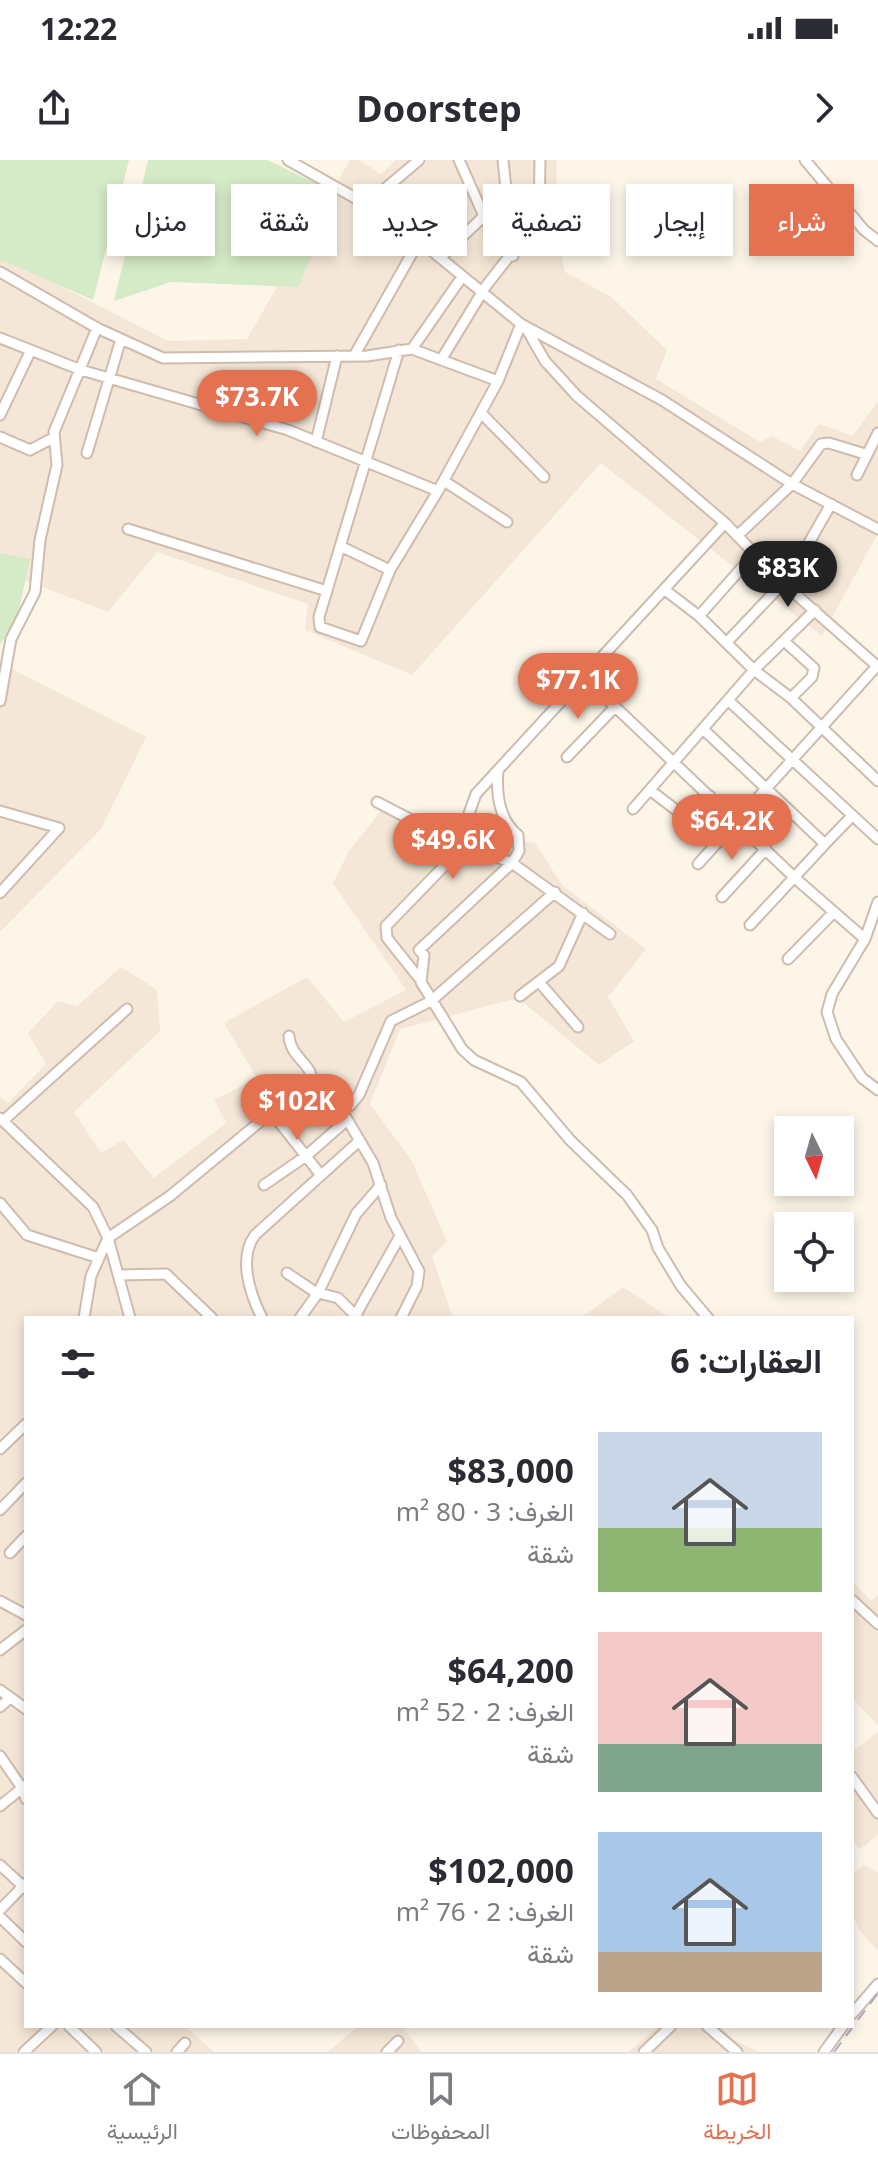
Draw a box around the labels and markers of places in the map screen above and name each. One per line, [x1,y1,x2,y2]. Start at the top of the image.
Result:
pin: $73.7K [192,370,322,438]
pin: $83K [741,541,835,609]
pin: $77.1K [513,653,643,721]
pin: $64.2K [667,794,797,862]
pin: $49.6K [388,813,518,881]
pin: $102K [241,1074,353,1142]

